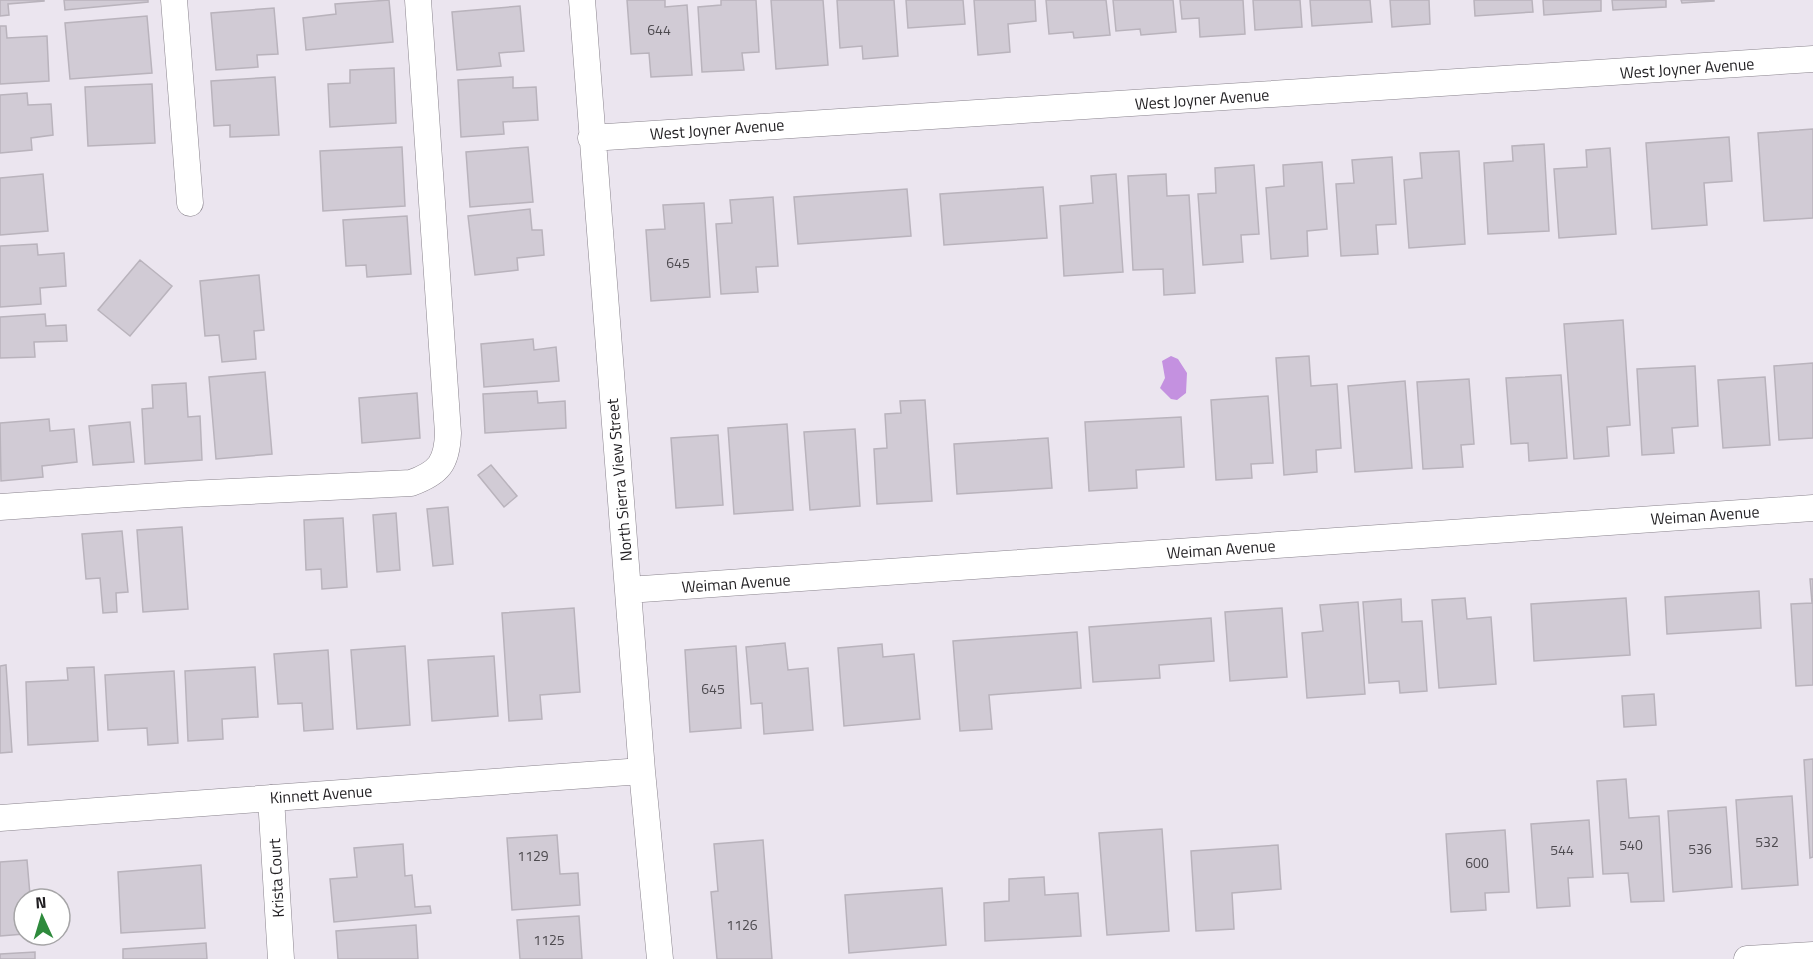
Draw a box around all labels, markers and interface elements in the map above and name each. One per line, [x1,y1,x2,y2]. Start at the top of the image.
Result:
house number: 644 [647,19,671,40]
street label: West Joyner Avenue [1619,51,1755,85]
street label: West Joyner Avenue [1134,82,1270,116]
street label: West Joyner Avenue [649,112,785,146]
house number: 645 [666,252,690,273]
street label: North Sierra View Street [600,397,638,562]
street label: Weiman Avenue [1650,499,1760,531]
street label: Weiman Avenue [1166,533,1276,565]
street label: Weiman Avenue [681,567,791,599]
house number: 645 [701,678,725,699]
street label: Kinnett Avenue [269,778,373,810]
house number: 532 [1755,831,1779,852]
house number: 540 [1619,834,1643,855]
street label: Krista Court [262,837,290,918]
house number: 536 [1688,838,1712,859]
house number: 544 [1550,839,1574,860]
house number: 1129 [517,845,549,866]
house number: 600 [1465,852,1489,873]
north arrow [12,887,72,947]
text: N [35,890,47,914]
house number: 1126 [726,914,758,935]
house number: 1125 [533,929,565,950]

